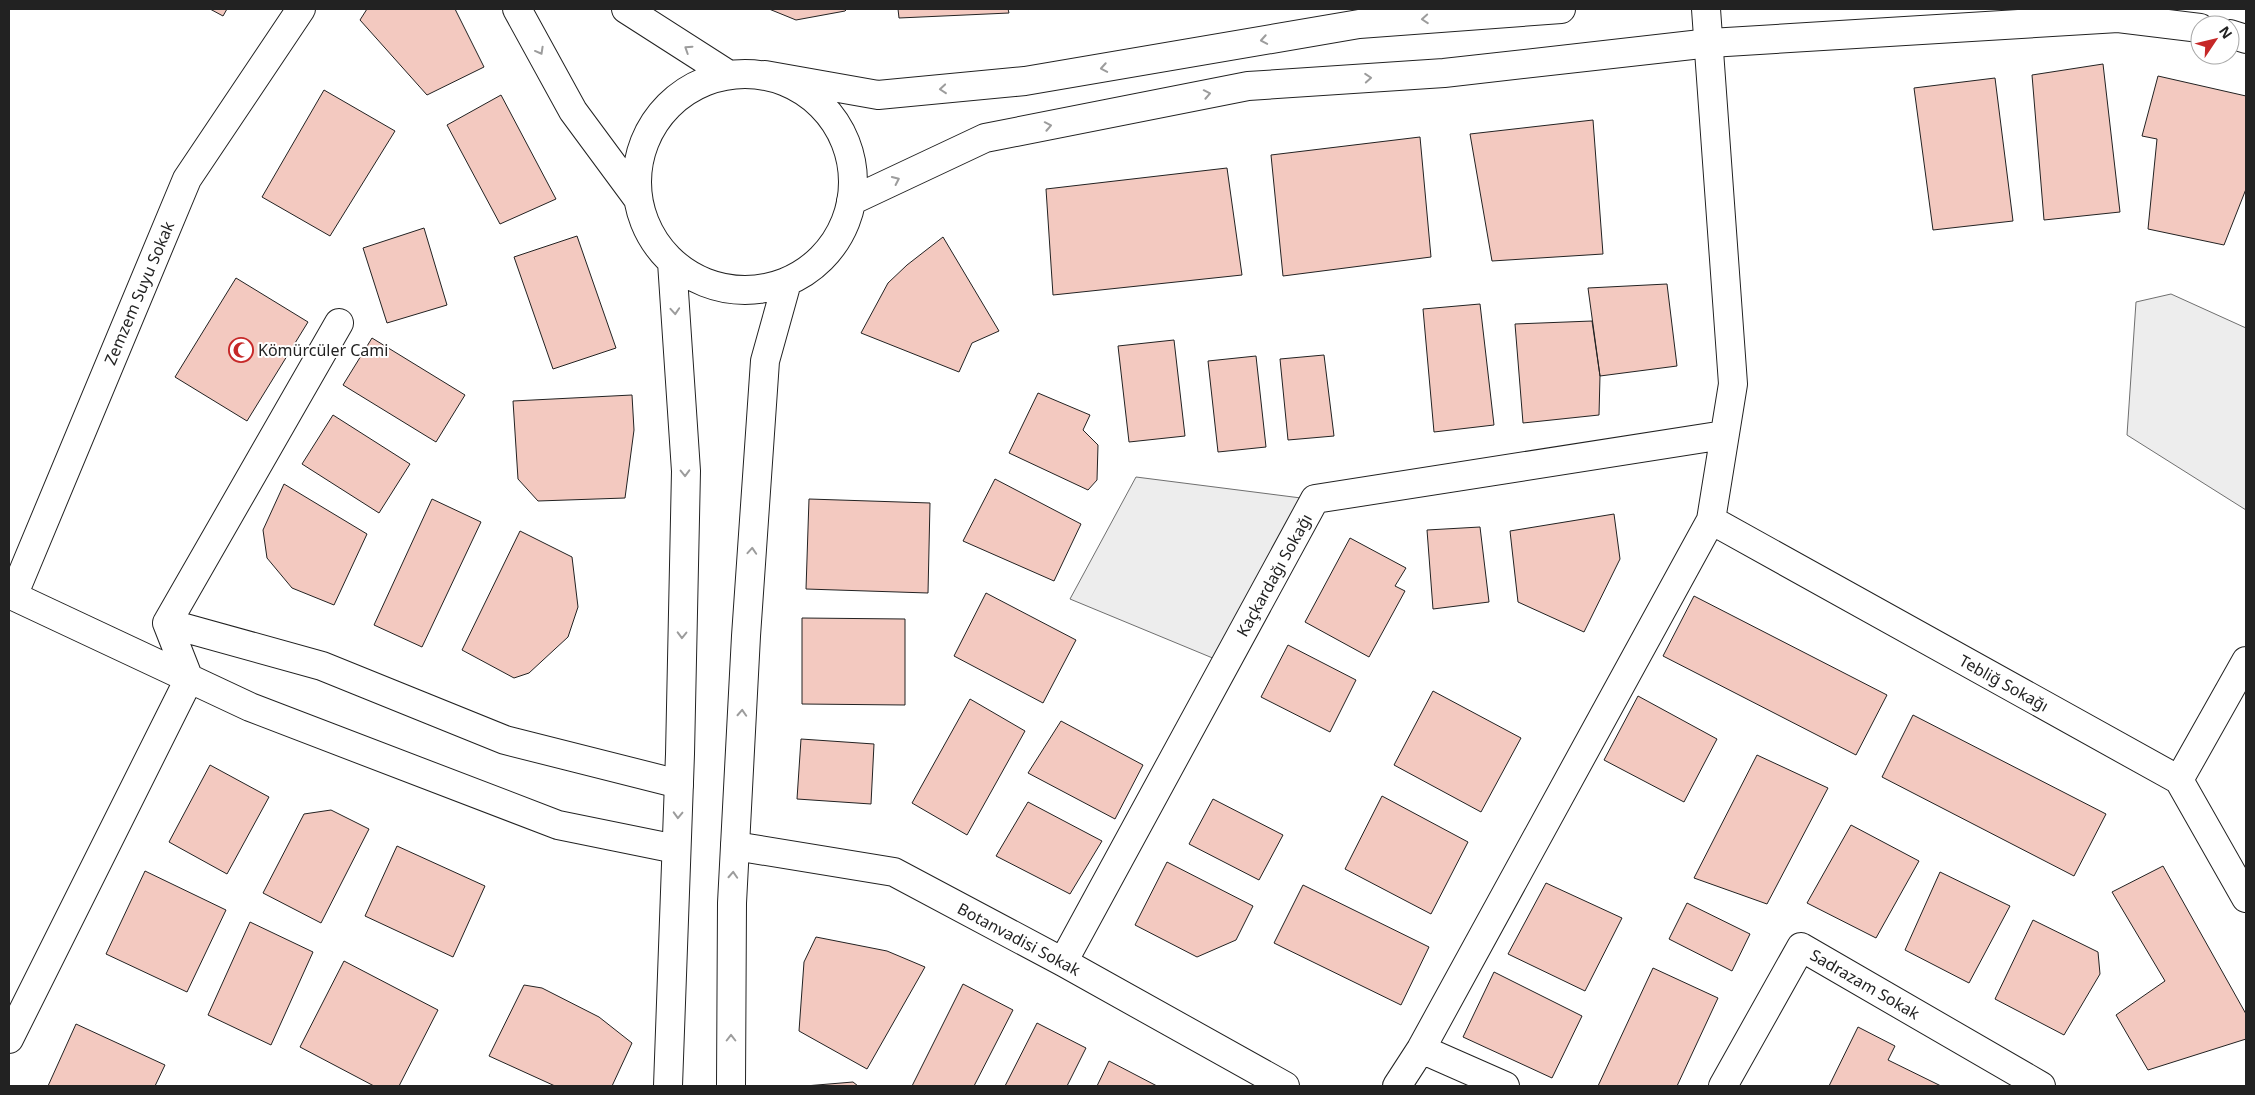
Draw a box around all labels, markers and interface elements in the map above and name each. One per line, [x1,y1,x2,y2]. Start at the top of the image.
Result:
one-way arrow [1421,13,1429,24]
north arrow [2190,15,2240,65]
text: N [2215,22,2237,42]
one-way arrow [1260,35,1268,45]
one-way arrow [685,45,694,55]
one-way arrow [534,46,544,55]
one-way arrow [1099,62,1108,72]
one-way arrow [1365,72,1373,83]
one-way arrow [939,83,947,94]
one-way arrow [1202,89,1211,100]
one-way arrow [1043,121,1052,132]
one-way arrow [891,176,900,186]
street label: Zemzem Suyu Sokak [99,217,179,368]
one-way arrow [670,307,681,315]
mosque icon: Kömürcüler Cami [228,337,254,363]
place label: Kömürcüler Cami [258,339,388,361]
one-way arrow [680,470,690,477]
street label: Kaçkardağı Sokağı [1231,510,1317,640]
one-way arrow [747,546,758,554]
one-way arrow [677,632,688,640]
street label: Tebliğ Sokağı [1955,649,2053,717]
one-way arrow [736,709,747,717]
one-way arrow [672,811,683,819]
one-way arrow [728,871,738,878]
street label: Botanvadisi Sokak [954,897,1085,981]
street label: Sadrazam Sokak [1806,944,1924,1025]
one-way arrow [726,1033,736,1041]

